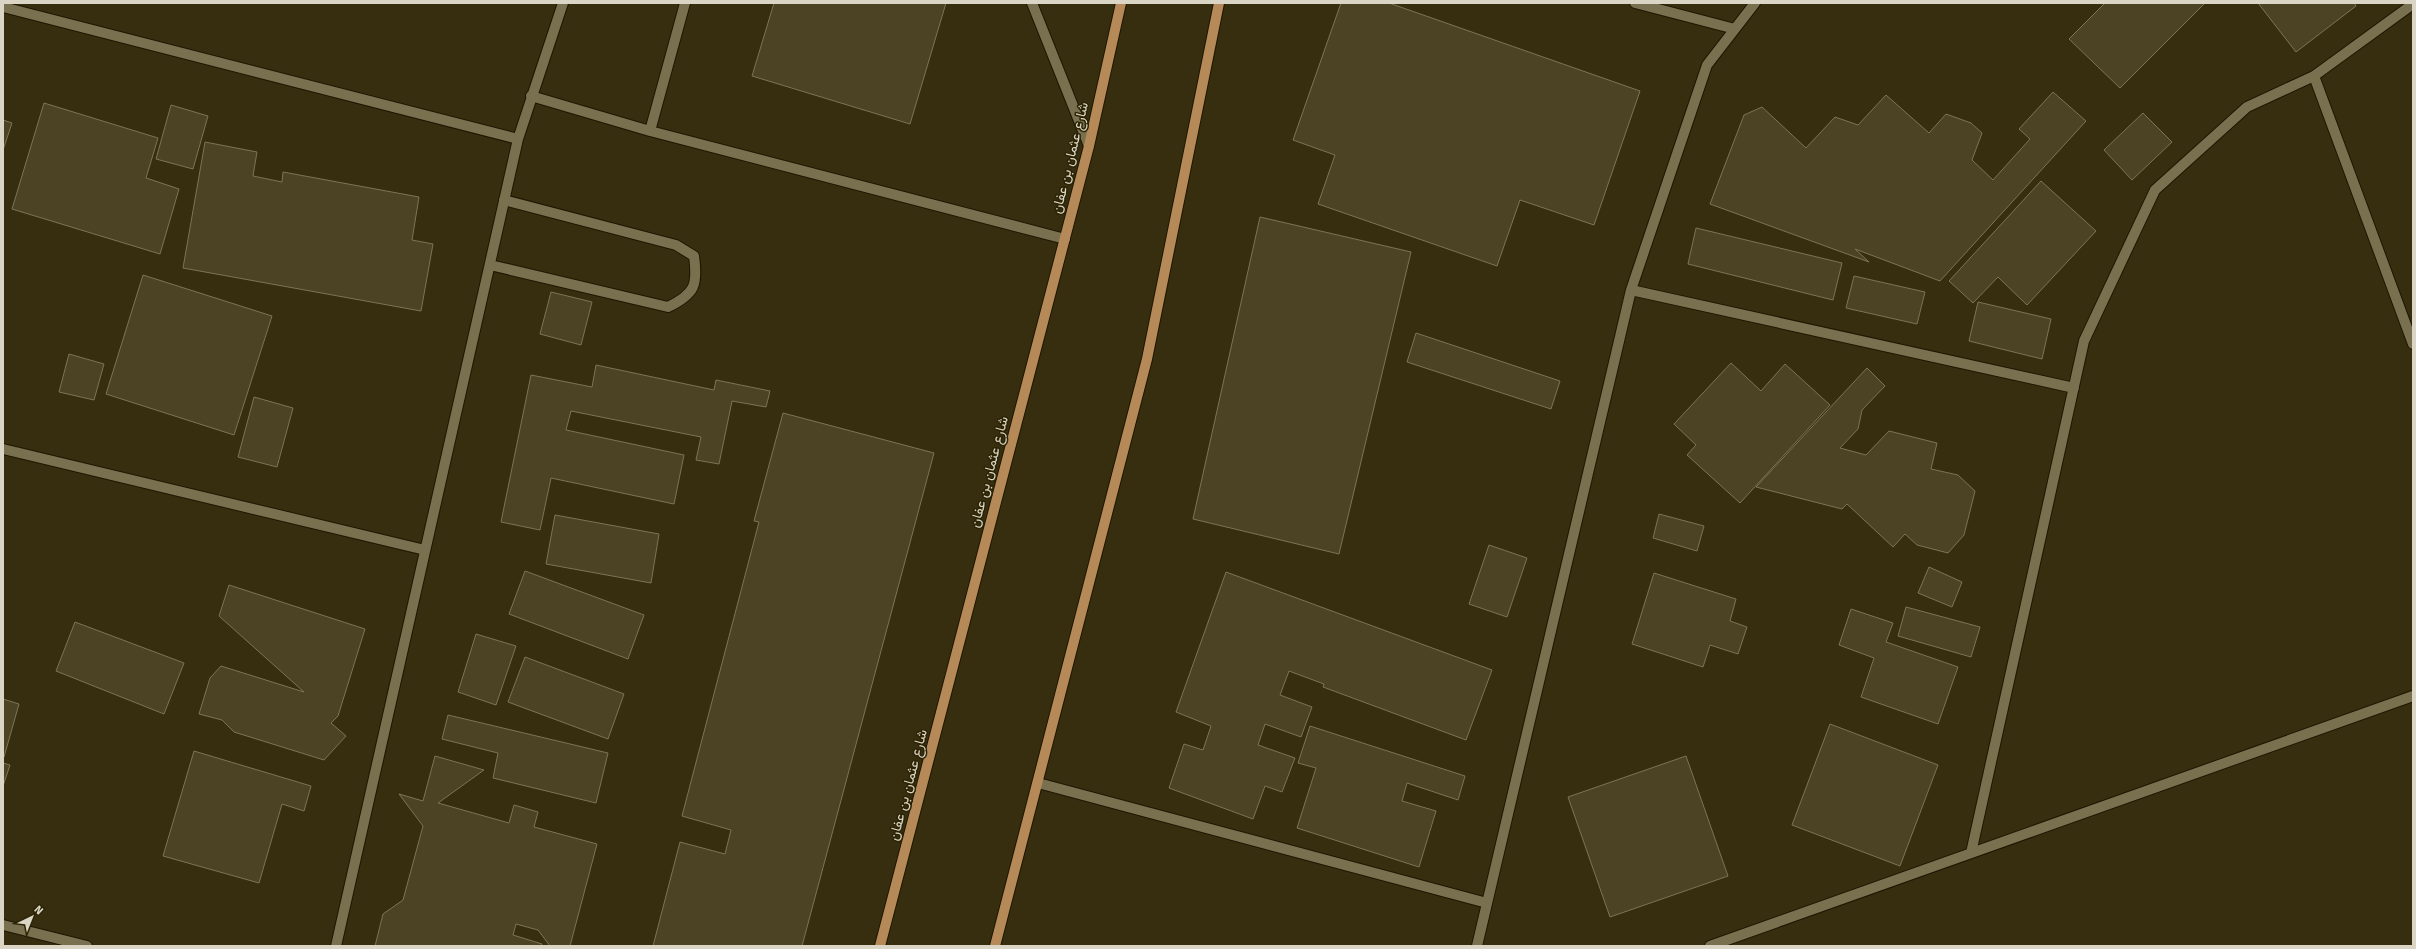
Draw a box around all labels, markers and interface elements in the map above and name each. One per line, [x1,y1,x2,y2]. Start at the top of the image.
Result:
street label: شارع عثمان بن عفان [1048,100,1094,216]
street label: شارع عثمان بن عفان [966,415,1014,530]
street label: شارع عثمان بن عفان [885,728,933,843]
north arrow [12,897,52,937]
text: N [31,903,46,917]

